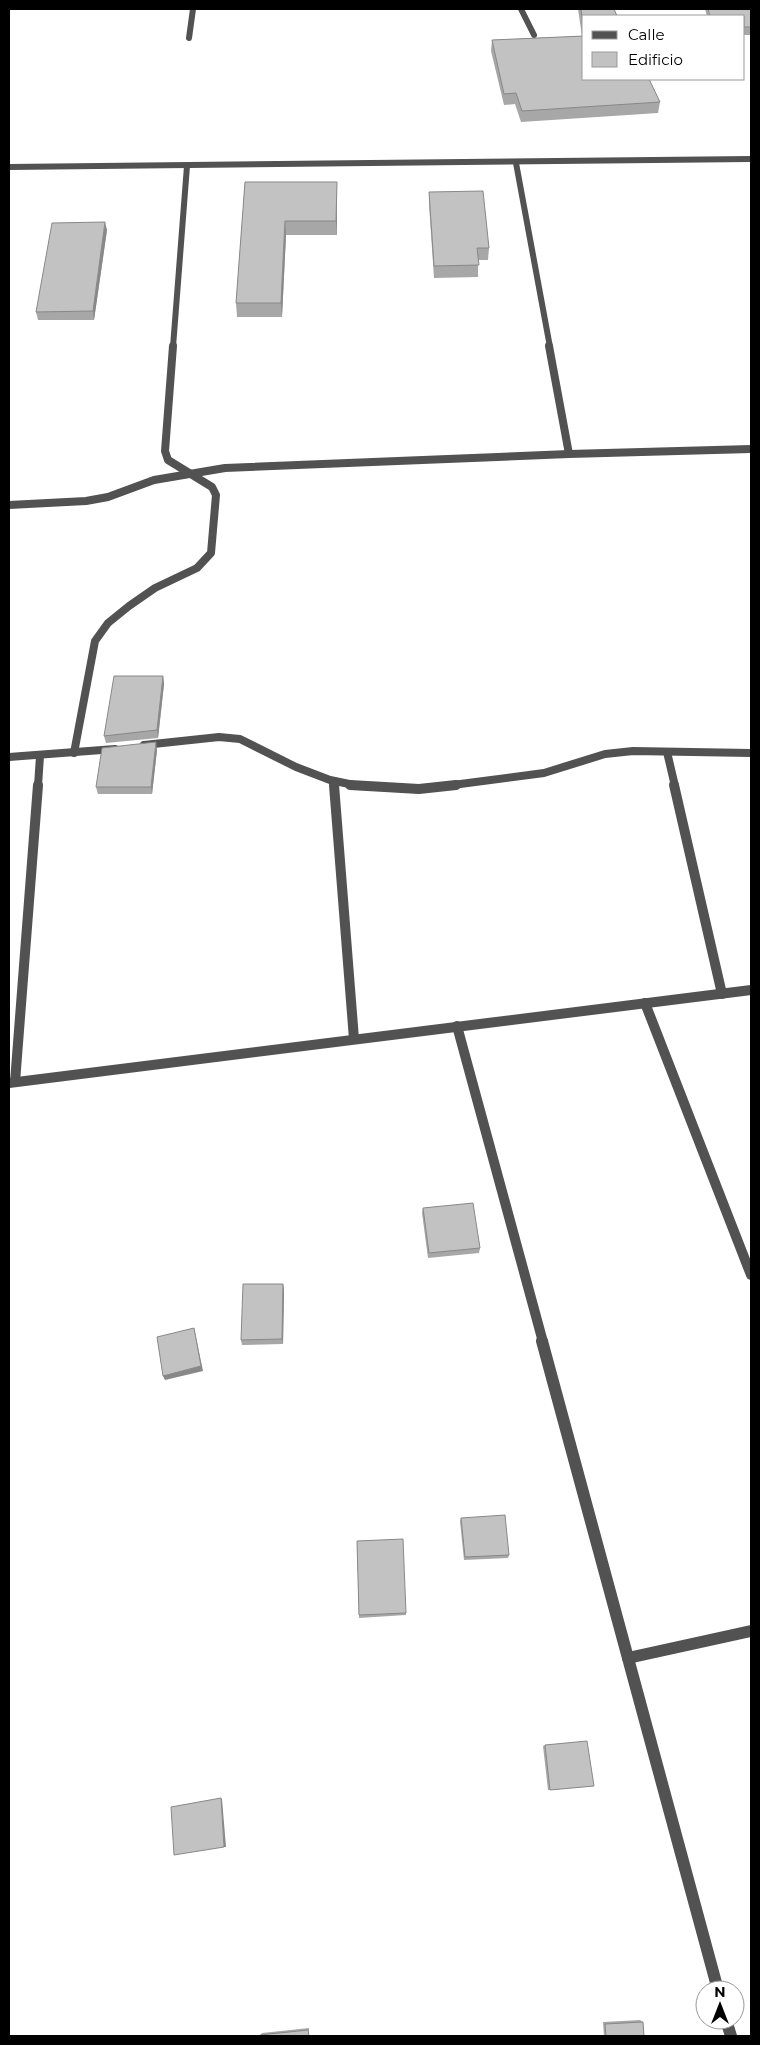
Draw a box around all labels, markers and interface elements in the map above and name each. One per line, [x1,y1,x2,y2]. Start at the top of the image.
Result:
legend [582,15,745,80]
text: Calle [628,25,665,44]
text: Edificio [628,50,683,69]
north arrow [695,1980,745,2030]
text: N [714,1983,726,2001]

